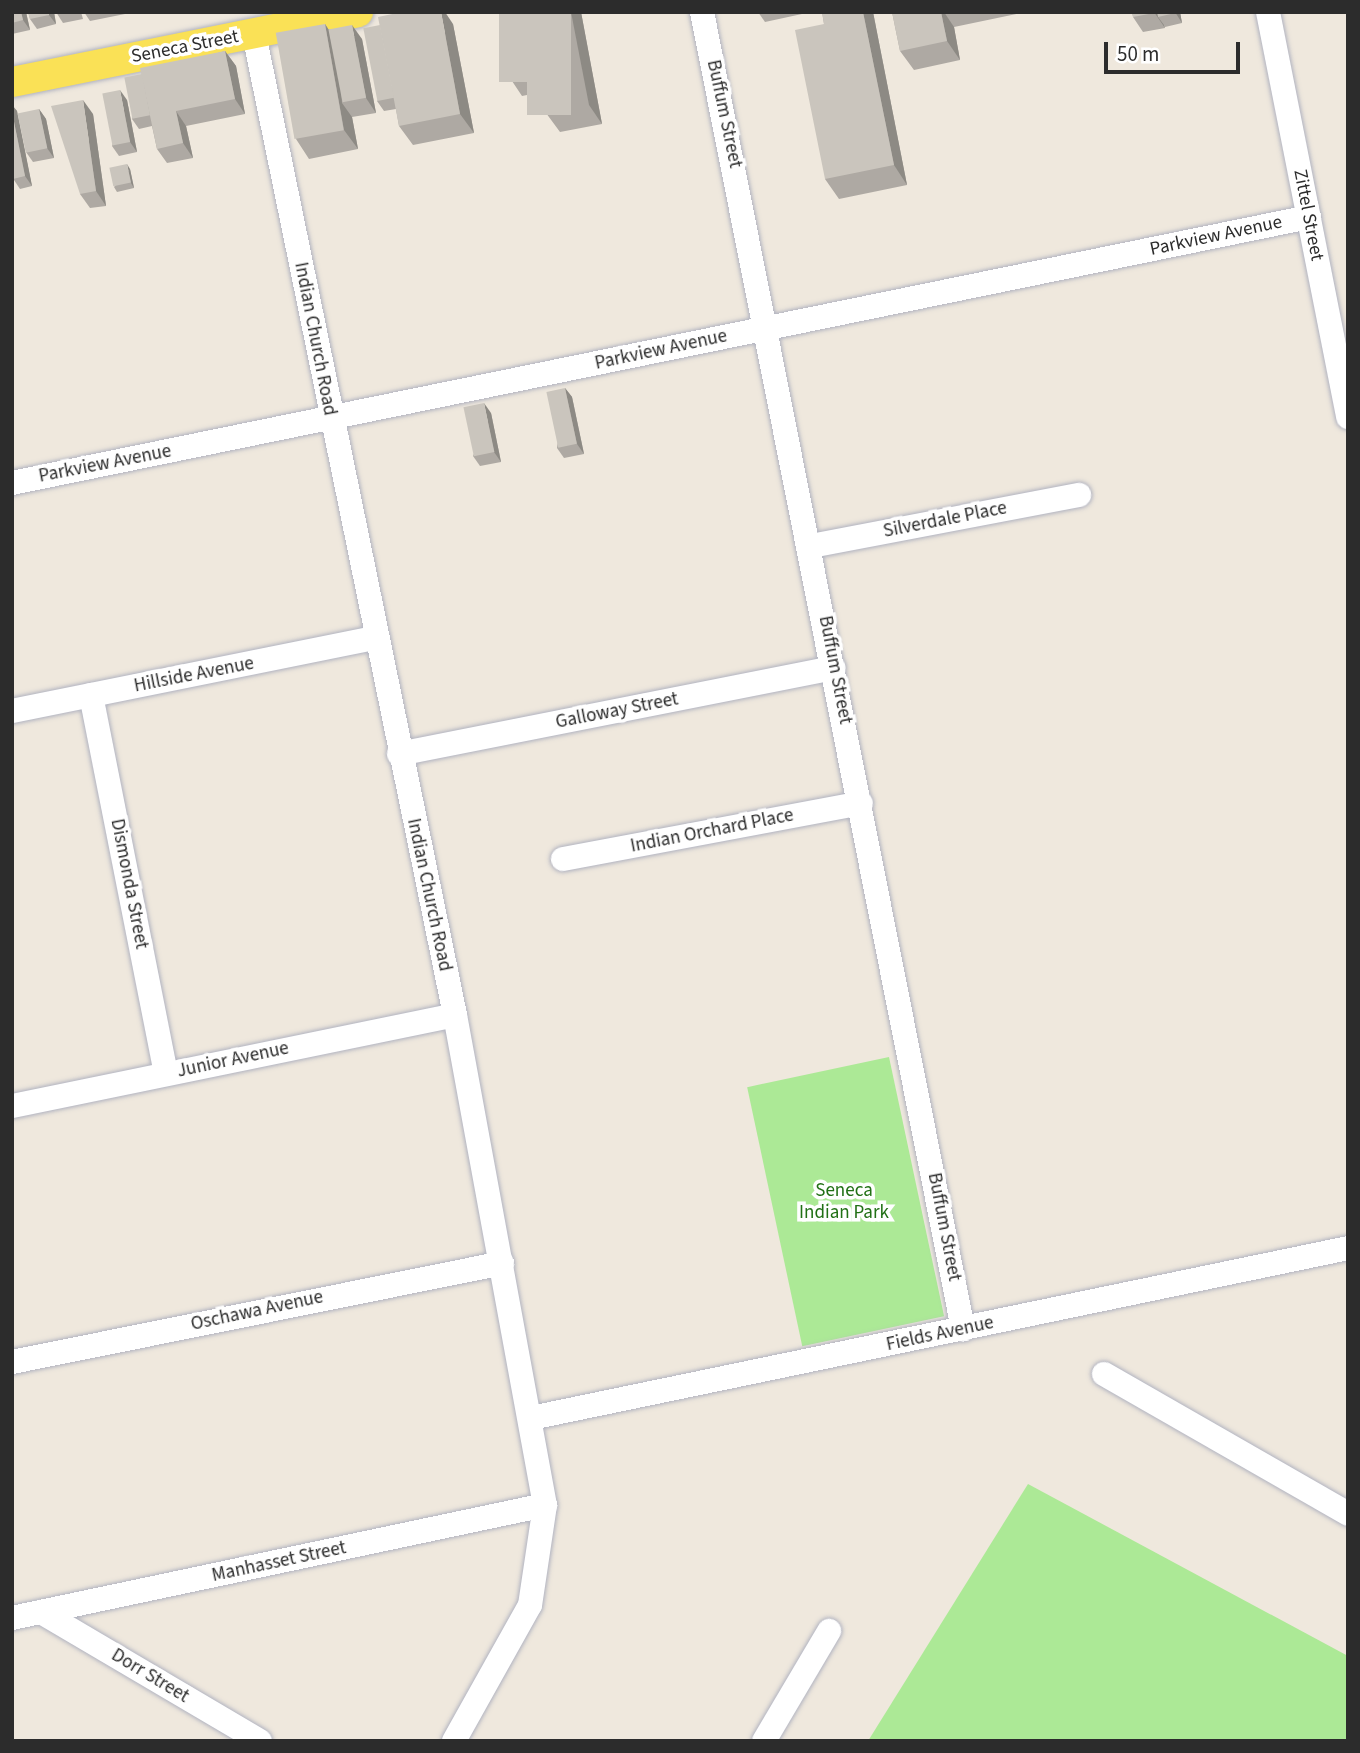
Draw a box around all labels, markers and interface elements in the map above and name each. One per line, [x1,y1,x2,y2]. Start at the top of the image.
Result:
street label: Seneca Street [129,25,241,69]
scale bar [1108,28,1244,72]
text: 50 m [1117,39,1159,69]
street label: Buffum Street [701,58,747,170]
street label: Zittel Street [1288,167,1328,263]
street label: Parkview Avenue [1148,211,1284,261]
street label: Indian Church Road [289,260,341,418]
street label: Parkview Avenue [593,325,729,375]
street label: Parkview Avenue [37,440,173,488]
street label: Silverdale Place [881,497,1009,543]
street label: Buffum Street [813,614,857,726]
street label: Hillside Avenue [132,652,256,698]
street label: Galloway Street [554,688,680,734]
street label: Indian Orchard Place [629,804,795,858]
street label: Indian Church Road [402,816,456,974]
street label: Dismonda Street [105,817,153,951]
street label: Junior Avenue [175,1037,291,1083]
street label: Buffum Street [922,1171,966,1283]
park label: Seneca Indian Park [799,1180,889,1224]
street label: Oschawa Avenue [189,1286,325,1336]
street label: Fields Avenue [884,1311,996,1357]
street label: Manhasset Street [210,1537,348,1587]
street label: Dorr Street [107,1644,193,1708]

